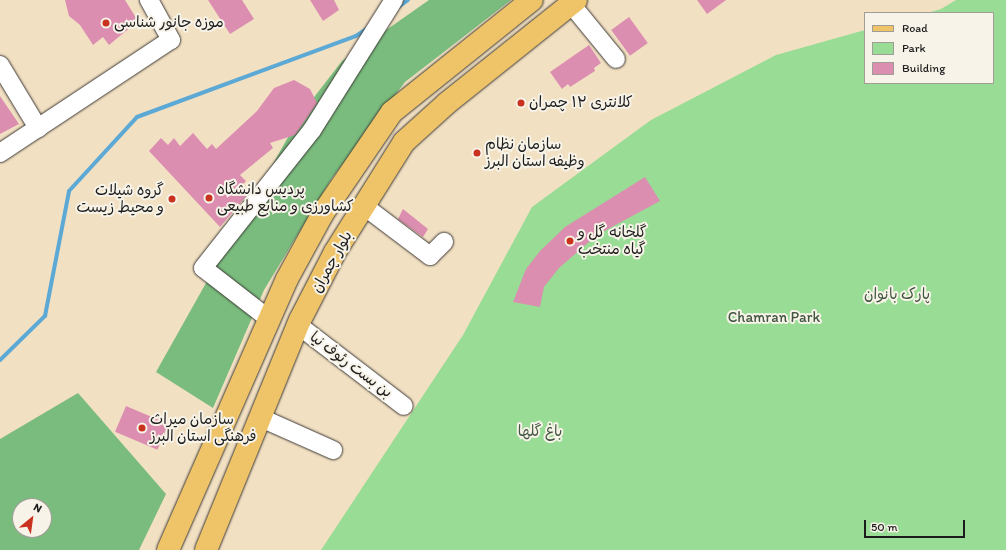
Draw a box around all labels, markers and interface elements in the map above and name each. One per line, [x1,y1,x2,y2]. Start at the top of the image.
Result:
legend [864,12,994,84]
place label: موزه جانور شناسی [114,14,224,32]
marker: موزه جانور شناسی [101,18,111,28]
text: Road [902,21,928,35]
text: Park [902,41,926,55]
text: Building [902,61,945,75]
place label: کلانتری ۱۲ چمران [529,94,633,112]
marker: کلانتری ۱۲ چمران [516,98,526,108]
place label: سازمان نظام وظیفه استان البرز [485,135,585,170]
marker: سازمان نظام وظیفه استان البرز [472,148,482,158]
place label: پردیس دانشگاه کشاورزی و منابع طبیعی [217,180,354,215]
place label: گروه شیلات و محیط زیست [77,181,164,216]
marker: پردیس دانشگاه کشاورزی و منابع طبیعی [204,193,214,203]
marker: گروه شیلات و محیط زیست [167,194,177,204]
place label: گلخانه گل و گیاه منتخب [578,223,647,258]
street label: بلوار چمران [308,228,356,296]
marker: گلخانه گل و گیاه منتخب [565,236,575,246]
park label: پارک بانوان [864,286,930,304]
park label: Chamran Park [728,309,820,327]
street label: بن بست رئوف نیا [306,328,396,402]
place label: سازمان میراث فرهنگی استان البرز [150,410,257,445]
marker: سازمان میراث فرهنگی استان البرز [137,423,147,433]
park label: باغ گلها [518,423,562,441]
north arrow [12,498,52,538]
text: N [31,500,44,515]
scale bar [866,512,967,538]
text: 50 m [871,520,897,534]

